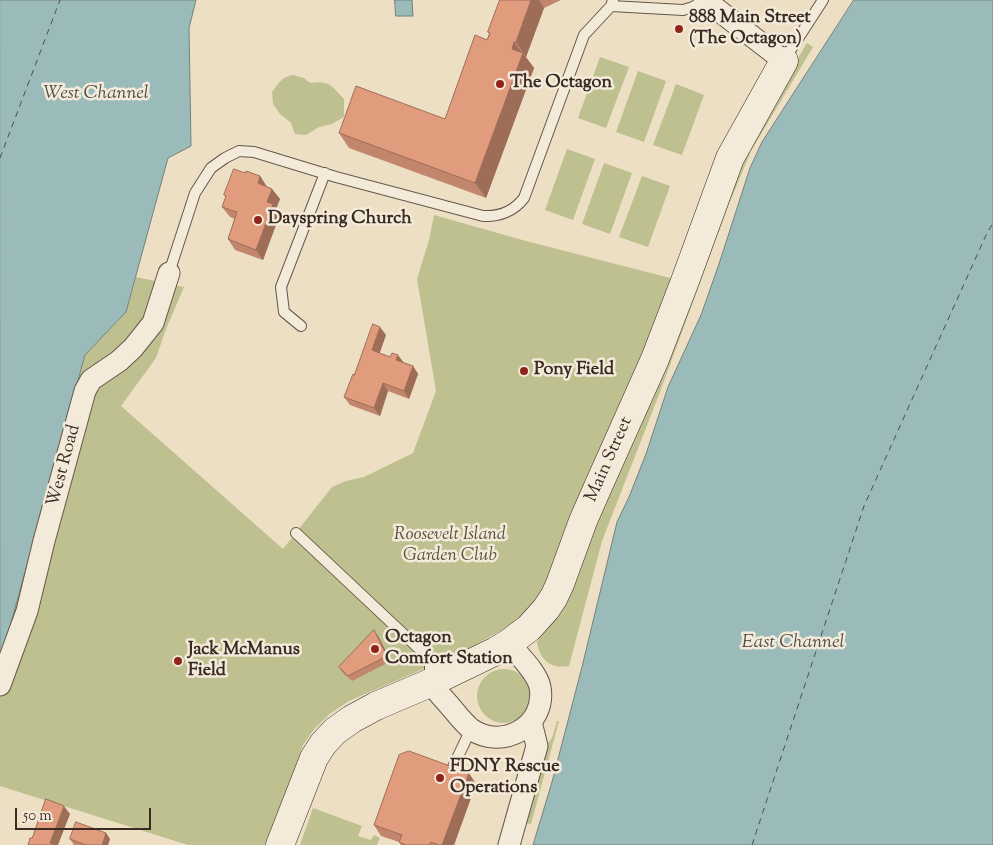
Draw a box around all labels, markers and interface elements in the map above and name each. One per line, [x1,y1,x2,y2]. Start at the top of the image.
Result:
place label: 888 Main Street (The Octagon) [689,8,811,50]
marker: 888 Main Street (The Octagon) [673,23,685,35]
place label: The Octagon [510,73,612,95]
marker: The Octagon [494,78,506,90]
water label: West Channel [43,84,149,106]
place label: Dayspring Church [268,209,412,231]
marker: Dayspring Church [252,214,264,226]
place label: Pony Field [534,360,614,382]
marker: Pony Field [518,365,530,377]
street label: Main Street [582,414,638,506]
street label: West Road [44,423,86,509]
park label: Roosevelt Island Garden Club [394,525,506,568]
place label: Octagon Comfort Station [385,628,513,670]
water label: East Channel [742,633,844,655]
place label: Jack McManus Field [188,640,300,682]
marker: Octagon Comfort Station [369,643,381,655]
marker: Jack McManus Field [172,655,184,667]
place label: FDNY Rescue Operations [450,757,560,800]
marker: FDNY Rescue Operations [434,772,446,784]
scale bar [18,798,154,830]
text: 50 m [23,806,52,827]

